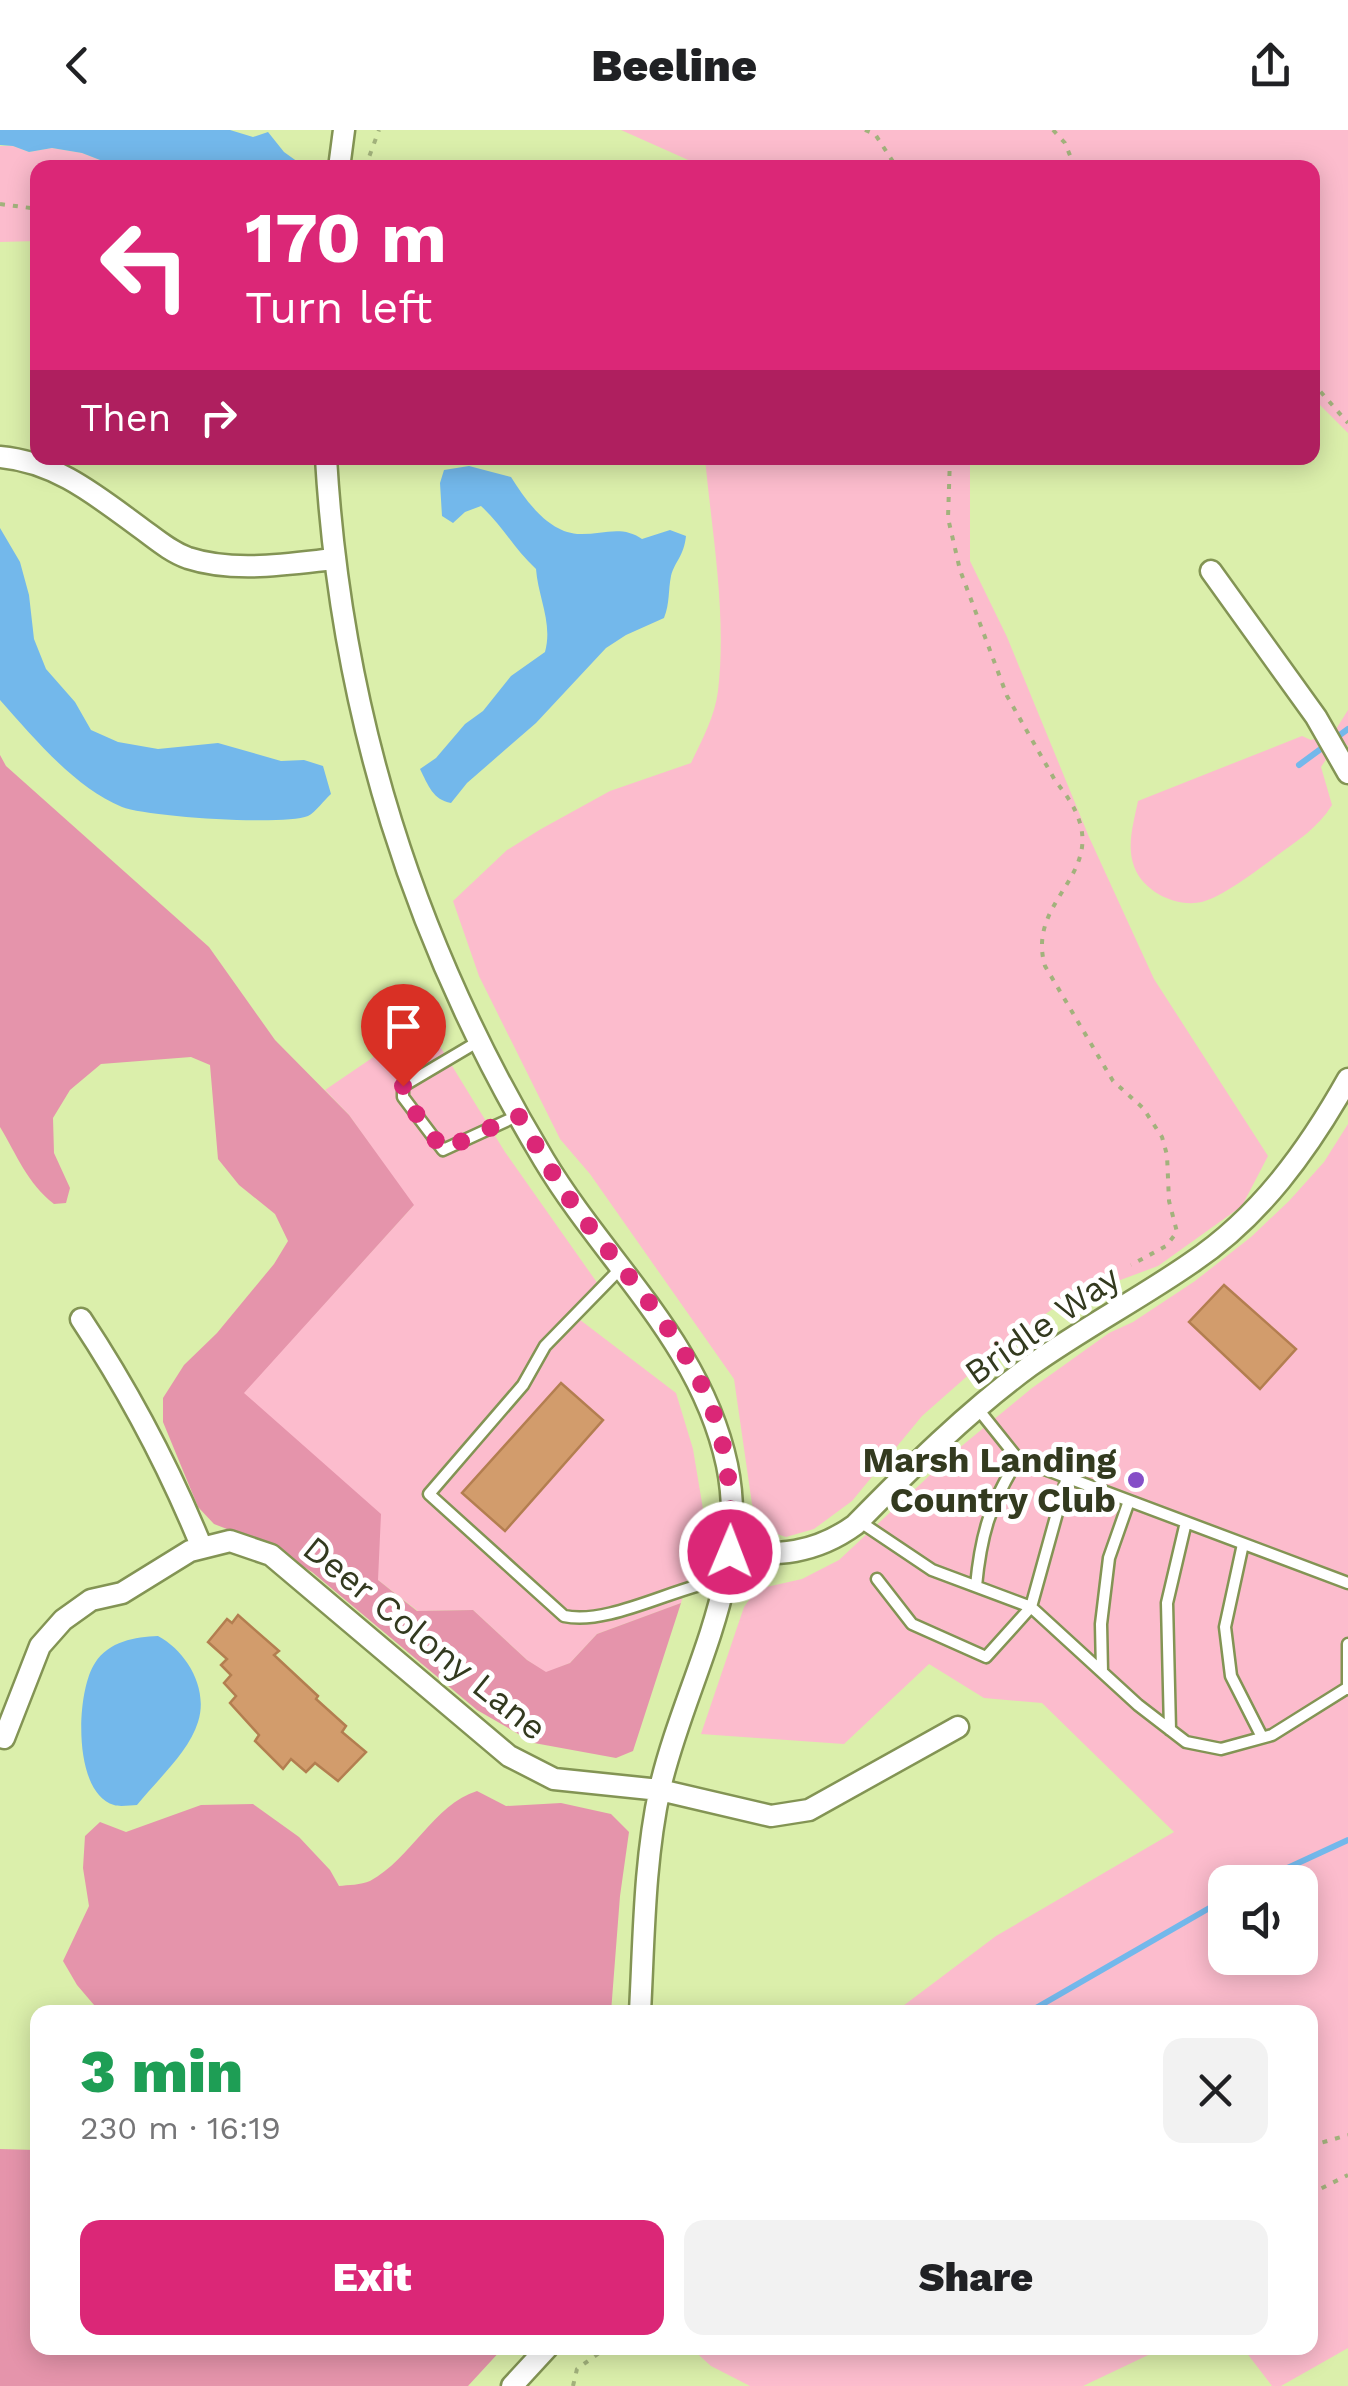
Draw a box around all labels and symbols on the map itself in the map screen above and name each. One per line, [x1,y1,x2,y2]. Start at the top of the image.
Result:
pin [361,984,446,1087]
street label: Bridle Way [956,1256,1128,1394]
place label: Marsh Landing Country Club [862,1439,1116,1521]
marker: Marsh Landing Country Club [1125,1469,1147,1491]
position arrow [678,1500,782,1604]
street label: Deer Colony Lane [295,1527,555,1749]

